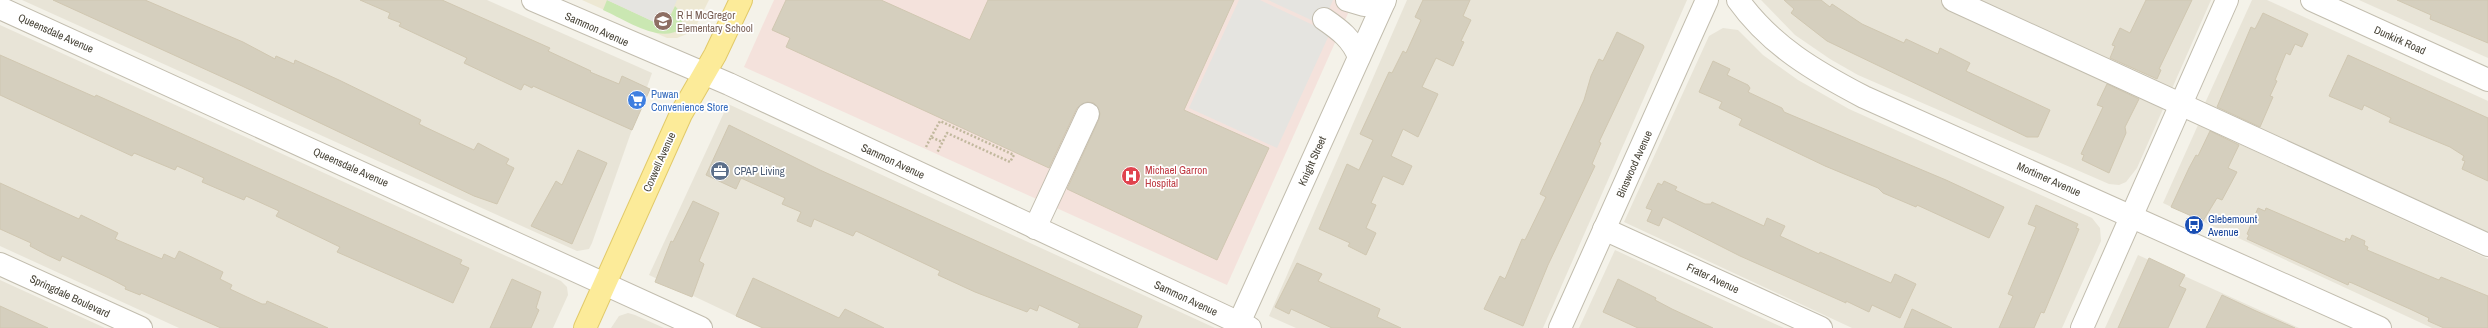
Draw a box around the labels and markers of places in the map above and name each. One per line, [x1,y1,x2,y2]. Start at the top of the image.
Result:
place label: R H McGregor Elementary School [677,8,753,35]
school or university icon: R H McGregor Elementary School [652,10,674,32]
place label: Puwan Convenience Store [651,87,728,114]
supermarket icon: Puwan Convenience Store [626,89,648,111]
office icon: CPAP Living [709,160,731,182]
place label: Michael Garron Hospital [1145,163,1207,190]
place label: CPAP Living [734,164,785,178]
hospital icon: Michael Garron Hospital [1120,165,1142,187]
place label: Glebemount Avenue [2207,212,2258,239]
bus stop icon: Glebemount Avenue [2183,214,2205,236]

